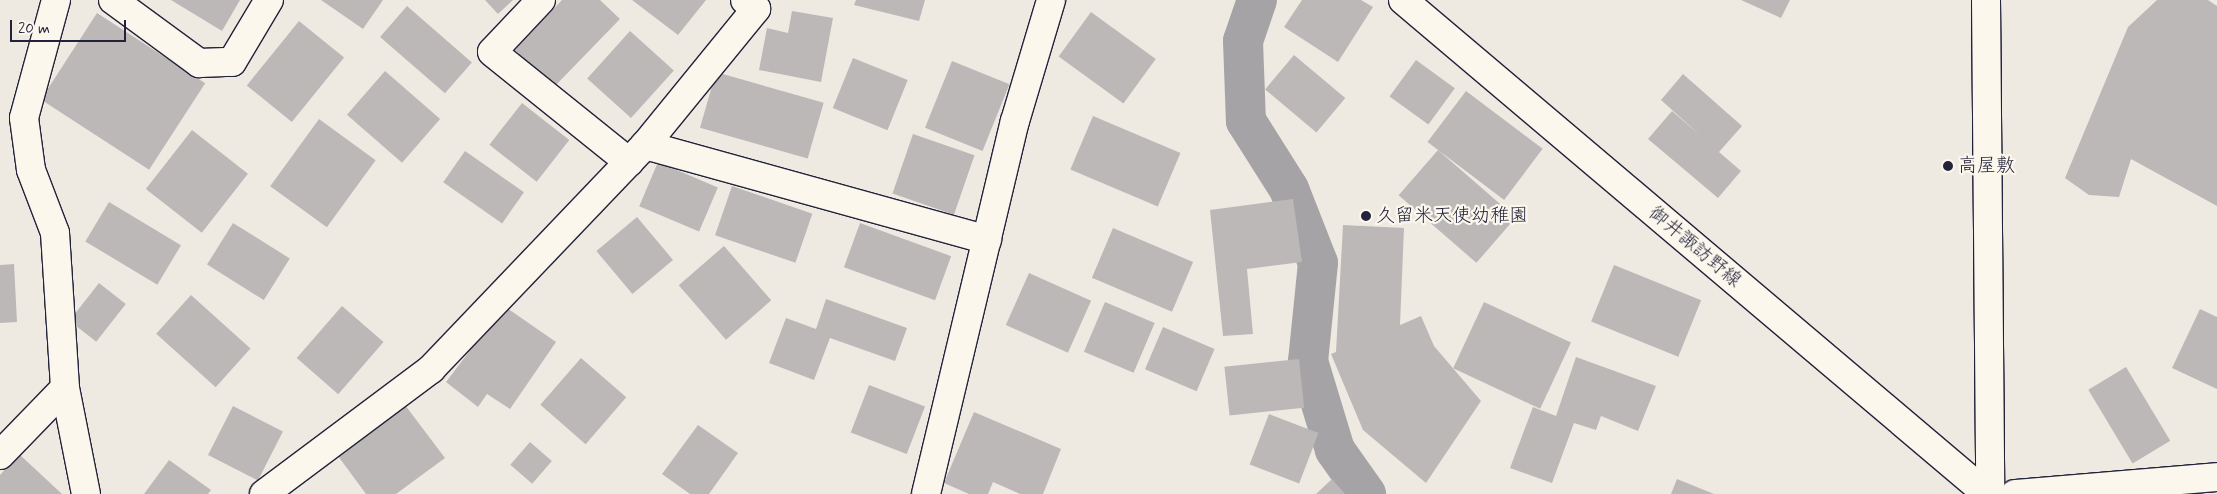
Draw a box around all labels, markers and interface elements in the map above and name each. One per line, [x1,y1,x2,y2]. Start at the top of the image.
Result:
scale bar [12,10,129,42]
text: 20 m [18,19,50,39]
place label: 高屋敷 [1958,155,2015,177]
marker: 高屋敷 [1942,160,1954,172]
street label: 御井諏訪野線 [1644,202,1746,292]
place label: 久留米天使幼稚園 [1376,205,1528,227]
marker: 久留米天使幼稚園 [1360,210,1372,222]

